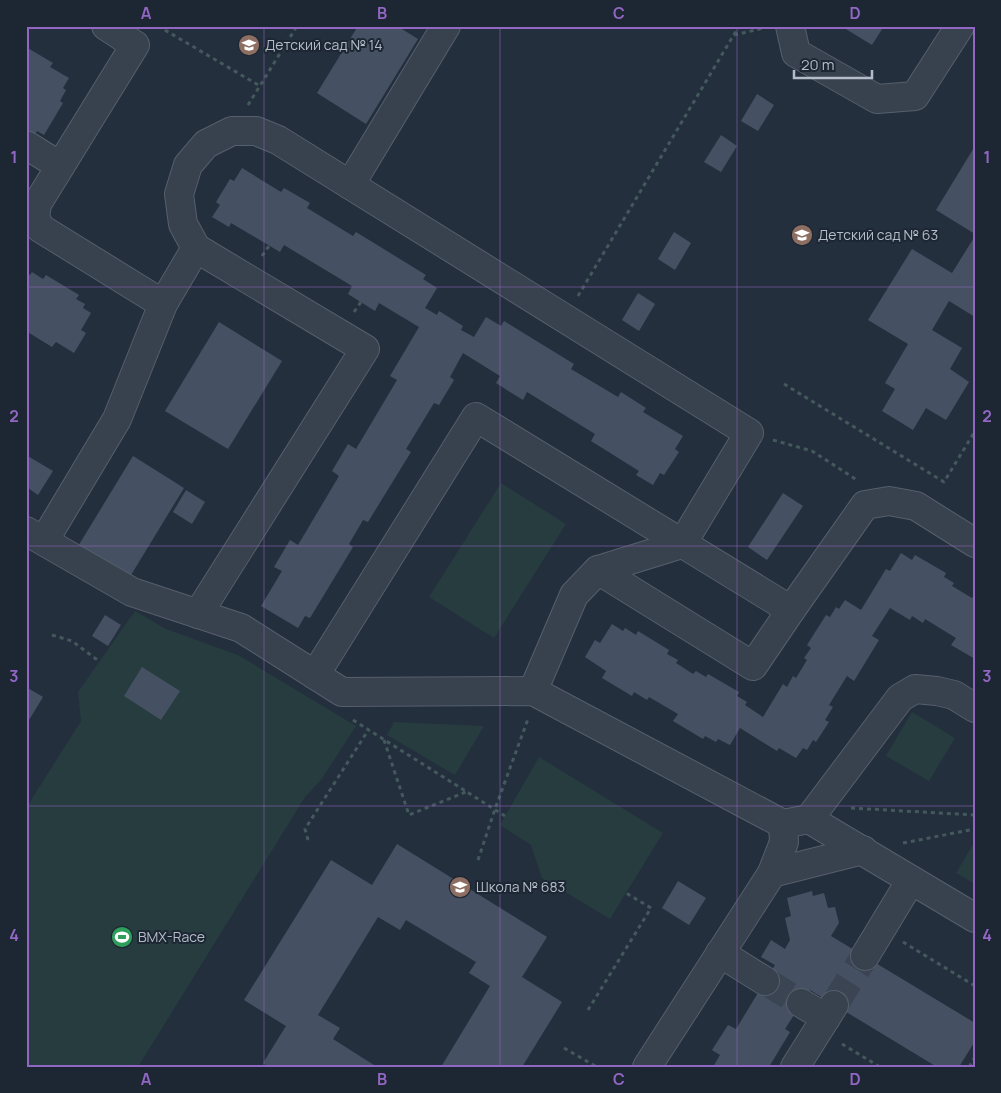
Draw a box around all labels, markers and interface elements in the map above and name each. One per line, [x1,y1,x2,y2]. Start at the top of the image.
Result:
text: A [141,2,152,24]
text: B [377,2,387,24]
text: C [613,2,625,24]
text: D [849,2,861,24]
school or university icon: Детский сад № 14 [237,33,261,57]
place label: Детский сад № 14 [265,35,382,54]
scale bar [794,48,871,80]
text: 20 m [801,54,834,75]
text: 1 [10,146,18,168]
text: 1 [983,146,991,168]
school or university icon: Детский сад № 63 [790,223,814,247]
place label: Детский сад № 63 [818,225,938,244]
text: 2 [9,405,19,427]
text: 2 [982,405,992,427]
text: 3 [9,665,19,687]
text: 3 [982,665,992,687]
school or university icon: Школа № 683 [448,875,472,899]
place label: Школа № 683 [476,877,565,896]
text: 4 [9,924,19,946]
text: 4 [982,924,992,946]
sports icon: BMX-Race [110,925,134,949]
place label: BMX-Race [138,927,205,946]
text: A [141,1068,152,1090]
text: B [377,1068,387,1090]
text: C [613,1068,625,1090]
text: D [849,1068,861,1090]

